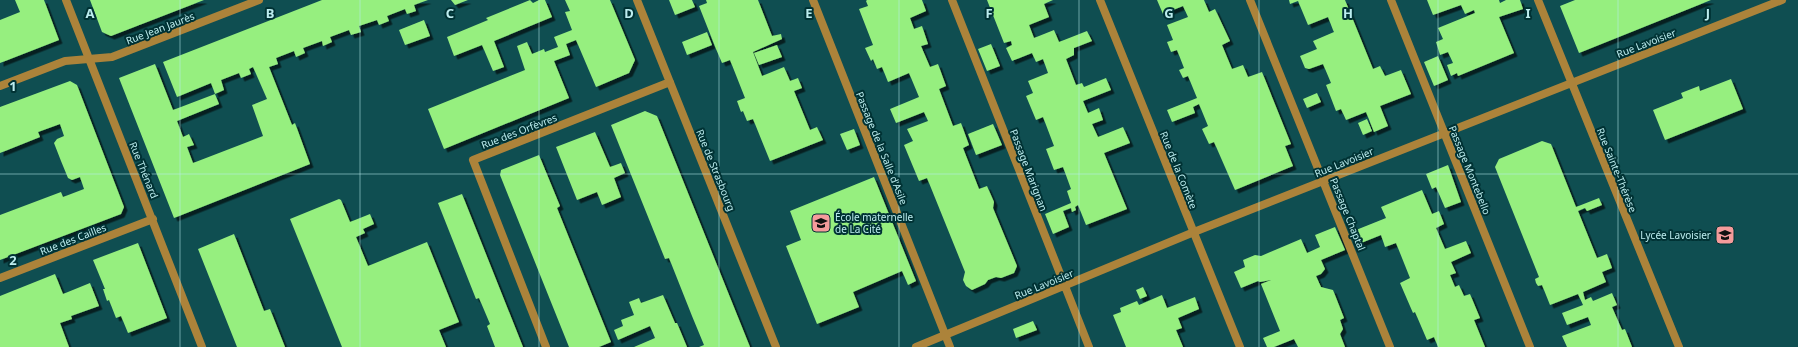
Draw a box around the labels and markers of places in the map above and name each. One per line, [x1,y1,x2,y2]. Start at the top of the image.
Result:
place label: École maternelle de La Cité [835,210,914,236]
school or university icon: École maternelle de La Cité [810,212,832,234]
school or university icon: Lycée Lavoisier [1714,224,1736,246]
place label: Lycée Lavoisier [1640,228,1711,242]

